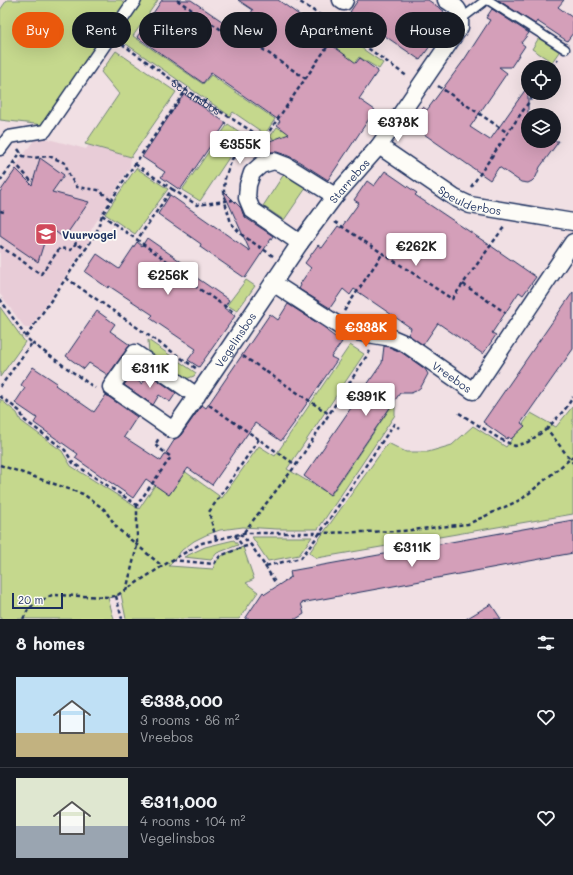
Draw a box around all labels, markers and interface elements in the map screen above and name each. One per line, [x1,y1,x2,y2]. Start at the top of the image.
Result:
chip: Buy [12,12,64,48]
chip: Rent [72,12,131,48]
chip: Filters [139,12,212,48]
chip: New [220,12,277,48]
chip: Apartment [285,12,387,48]
chip: House [395,12,465,48]
map controls [521,60,561,148]
button: locate [521,60,561,100]
street label: Schansbos [169,75,224,118]
button: layers [521,108,561,148]
pin: €378K [370,109,426,143]
text: €378K [377,113,419,130]
pin: €355K [212,131,268,165]
text: €355K [219,135,261,152]
street label: Starrebos [325,155,372,206]
street label: Speulderbos [435,181,503,218]
school or university icon: Vuurvogel [33,221,59,247]
place label: Vuurvogel [62,227,116,242]
pin: €262K [388,233,444,267]
text: €262K [395,237,437,254]
pin: €256K [140,262,196,296]
text: €256K [147,266,189,283]
street label: Vegelinsbos [211,309,259,370]
pin: €338K [338,314,394,348]
text: €338K [345,318,387,335]
pin: €311K [122,355,178,389]
street label: Vreebos [429,357,475,396]
text: €311K [131,359,169,376]
pin: €391K [338,383,394,417]
text: €391K [346,387,386,404]
pin: €311K [384,534,440,568]
text: €311K [393,538,431,555]
scale bar [12,591,63,610]
text: 20 m [18,592,43,607]
text: 8 homes [16,632,85,654]
icon: filters [535,632,557,654]
text: €338,000 [140,689,223,711]
icon: home [48,693,96,741]
icon: heart [535,706,557,728]
text: 3 rooms · 86 m² [140,711,240,728]
text: Vreebos [140,728,193,745]
text: €311,000 [140,790,217,812]
icon: home [48,794,96,842]
icon: heart [535,807,557,829]
text: 4 rooms · 104 m² [140,812,245,829]
text: Vegelinsbos [140,829,215,846]

